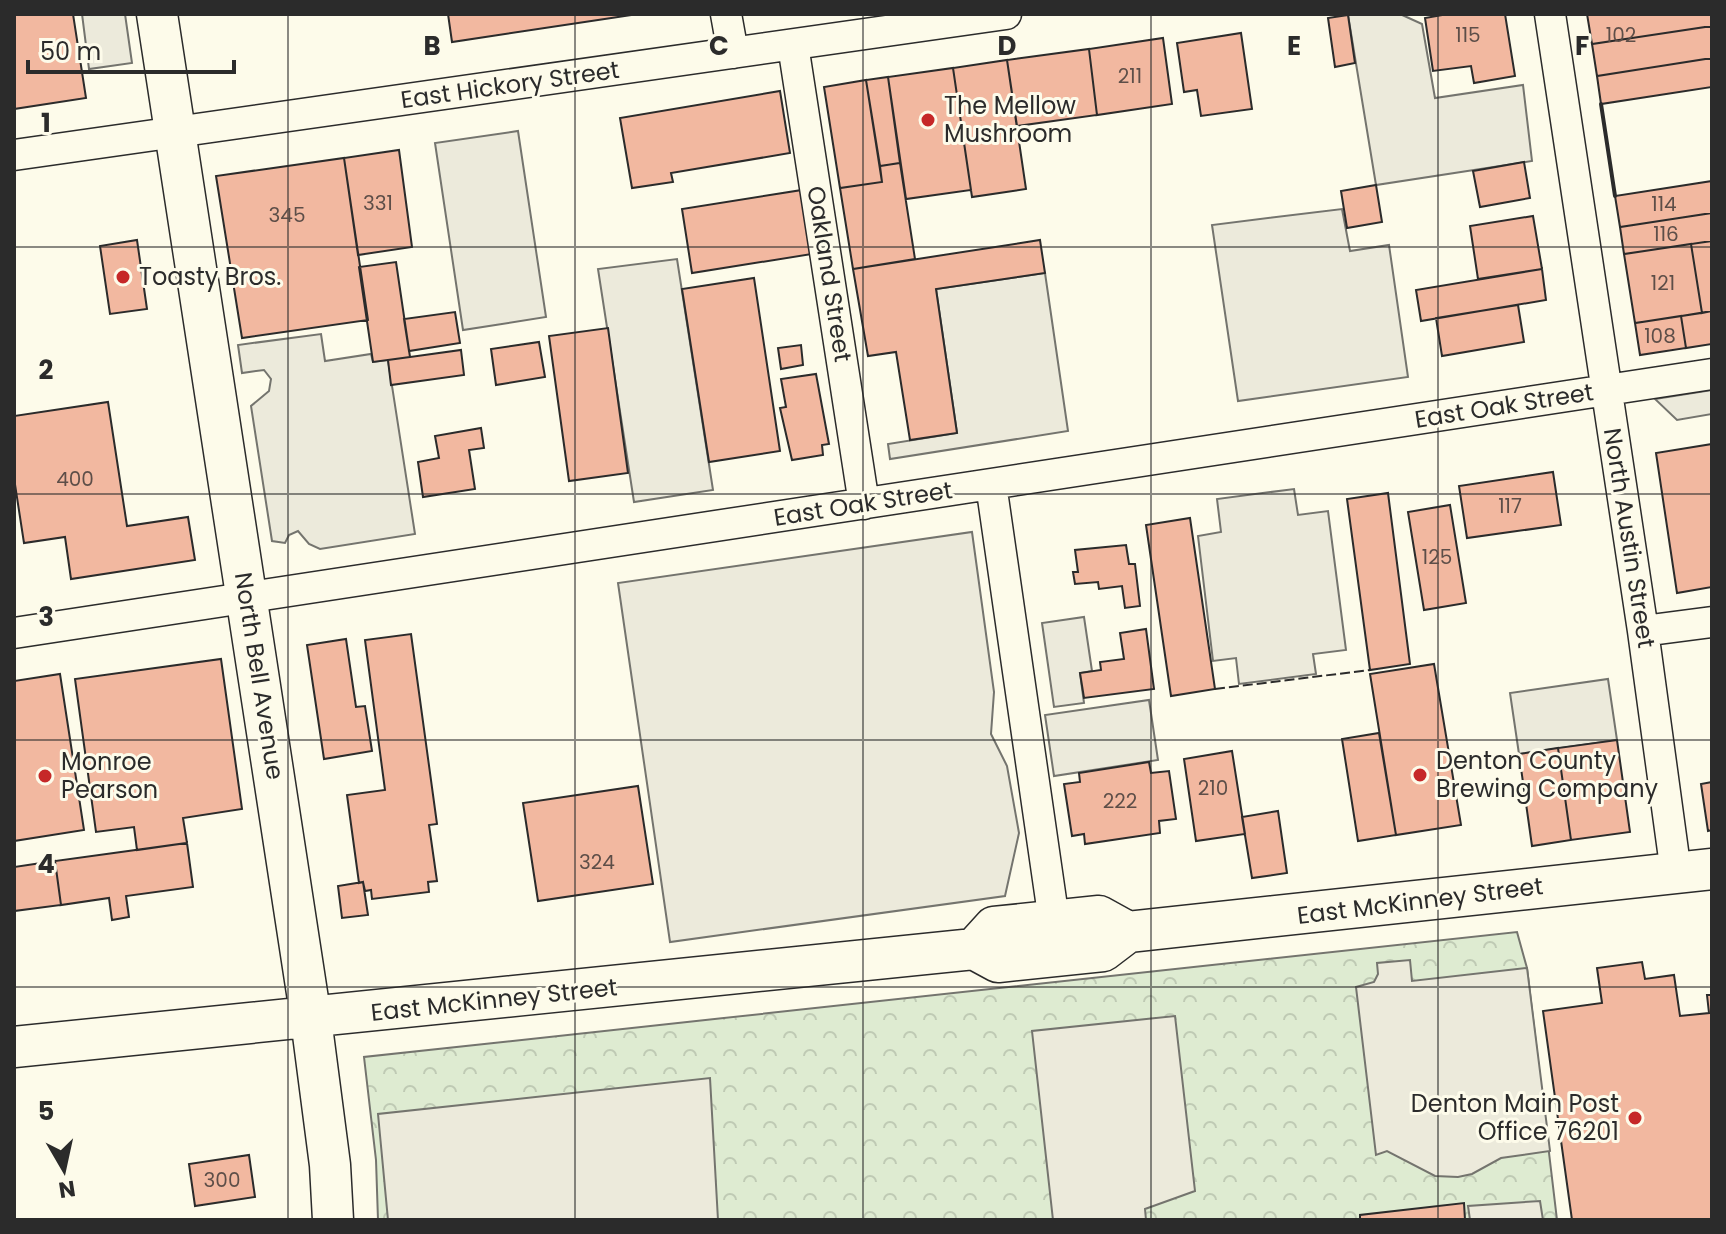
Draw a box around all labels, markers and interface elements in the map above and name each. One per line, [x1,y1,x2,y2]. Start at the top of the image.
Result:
house number: 115 [1455,21,1481,49]
house number: 102 [1606,21,1636,49]
scale bar [28,24,234,74]
text: B [423,28,441,64]
text: C [709,28,729,64]
text: D [998,28,1017,64]
text: E [1287,28,1301,64]
text: F [1575,28,1589,64]
text: 50 m [40,35,101,68]
street label: East Hickory Street [399,53,621,116]
house number: 211 [1118,62,1142,90]
place label: The Mellow Mushroom [944,89,1076,150]
text: 1 [41,105,51,141]
marker: The Mellow Mushroom [919,111,937,129]
street label: Oakland Street [799,184,860,364]
house number: 331 [363,189,393,217]
house number: 114 [1651,190,1677,218]
house number: 345 [269,201,305,229]
house number: 116 [1653,220,1679,248]
place label: Toasty Bros. [139,260,281,293]
marker: Toasty Bros. [114,268,132,286]
house number: 121 [1651,269,1675,297]
house number: 108 [1644,322,1676,350]
text: 2 [39,352,54,388]
street label: East Oak Street [1412,375,1596,436]
street label: North Austin Street [1596,425,1663,650]
house number: 400 [56,465,94,493]
street label: East Oak Street [771,473,955,534]
house number: 117 [1498,492,1522,520]
house number: 125 [1422,543,1452,571]
street label: North Bell Avenue [227,570,292,782]
text: 3 [38,599,54,635]
place label: Denton County Brewing Company [1436,744,1659,805]
place label: Monroe Pearson [61,745,158,806]
marker: Denton County Brewing Company [1411,766,1429,784]
marker: Monroe Pearson [36,767,54,785]
house number: 210 [1198,774,1228,802]
house number: 222 [1103,787,1137,815]
text: 4 [37,846,55,882]
house number: 324 [579,848,615,876]
street label: East McKinney Street [1295,869,1545,932]
street label: East McKinney Street [369,970,619,1029]
place label: Denton Main Post Office 76201 [1411,1087,1619,1148]
text: 5 [38,1093,54,1129]
marker: Denton Main Post Office 76201 [1626,1109,1644,1127]
north arrow [24,1130,104,1210]
house number: 300 [204,1166,240,1194]
text: N [56,1173,78,1206]

